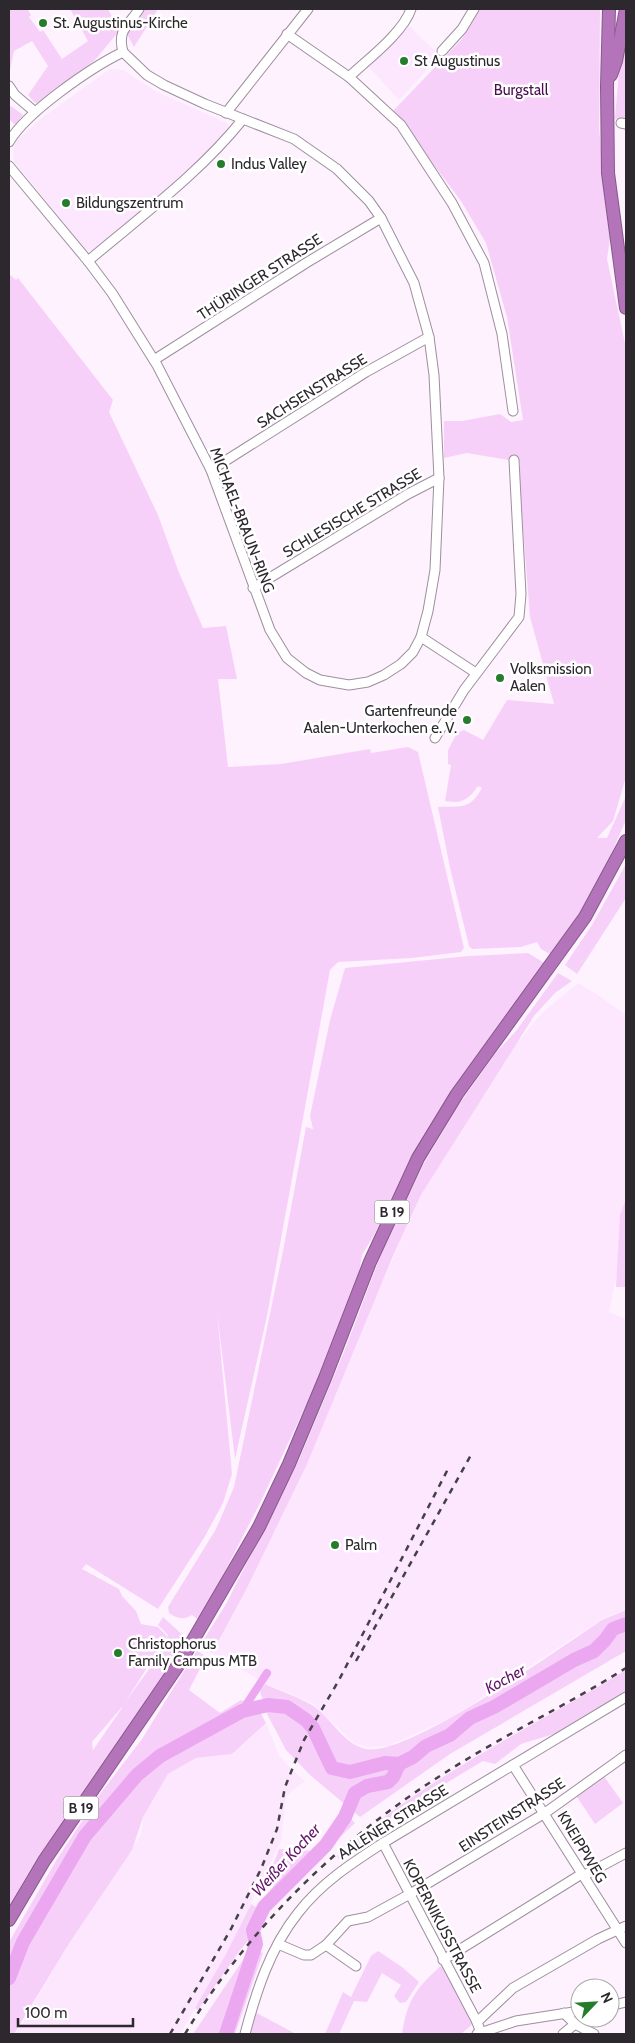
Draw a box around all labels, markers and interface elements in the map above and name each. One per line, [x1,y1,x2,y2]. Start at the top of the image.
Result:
place label: St. Augustinus-Kirche [53,14,188,32]
marker: St. Augustinus-Kirche [37,17,49,29]
place label: St Augustinus [414,52,500,70]
marker: St Augustinus [398,55,410,67]
park label: Burgstall [494,81,549,99]
place label: Indus Valley [231,155,307,173]
marker: Indus Valley [215,158,227,170]
place label: Bildungszentrum [76,194,183,212]
marker: Bildungszentrum [60,197,72,209]
street label: THÜRINGER STRASSE [194,230,326,324]
street label: SACHSENSTRASSE [254,350,370,432]
street label: MICHAEL-BRAUN-RING [206,445,278,595]
street label: SCHLESISCHE STRASSE [280,465,424,561]
place label: Volksmission Aalen [510,660,592,695]
marker: Volksmission Aalen [494,672,506,684]
place label: Gartenfreunde Aalen-Unterkochen e. V. [304,702,457,737]
marker: Gartenfreunde Aalen-Unterkochen e. V. [461,714,473,726]
road number: B 19 [374,1200,410,1224]
place label: Palm [345,1536,377,1554]
marker: Palm [329,1539,341,1551]
place label: Christophorus Family Campus MTB [128,1635,257,1670]
marker: Christophorus Family Campus MTB [112,1647,124,1659]
water label: Kocher [481,1660,530,1698]
street label: EINSTEINSTRASSE [456,1774,568,1856]
street label: AALENER STRASSE [335,1781,451,1863]
road number: B 19 [64,1796,98,1820]
street label: KNEIPPWEG [553,1808,611,1886]
water label: Weißer Kocher [248,1819,325,1900]
street label: KOPERNIKUSSTRASSE [399,1856,485,1996]
north arrow [570,1978,620,2028]
text: N [597,1989,617,2006]
scale bar [18,1996,132,2028]
text: 100 m [25,2004,67,2022]

